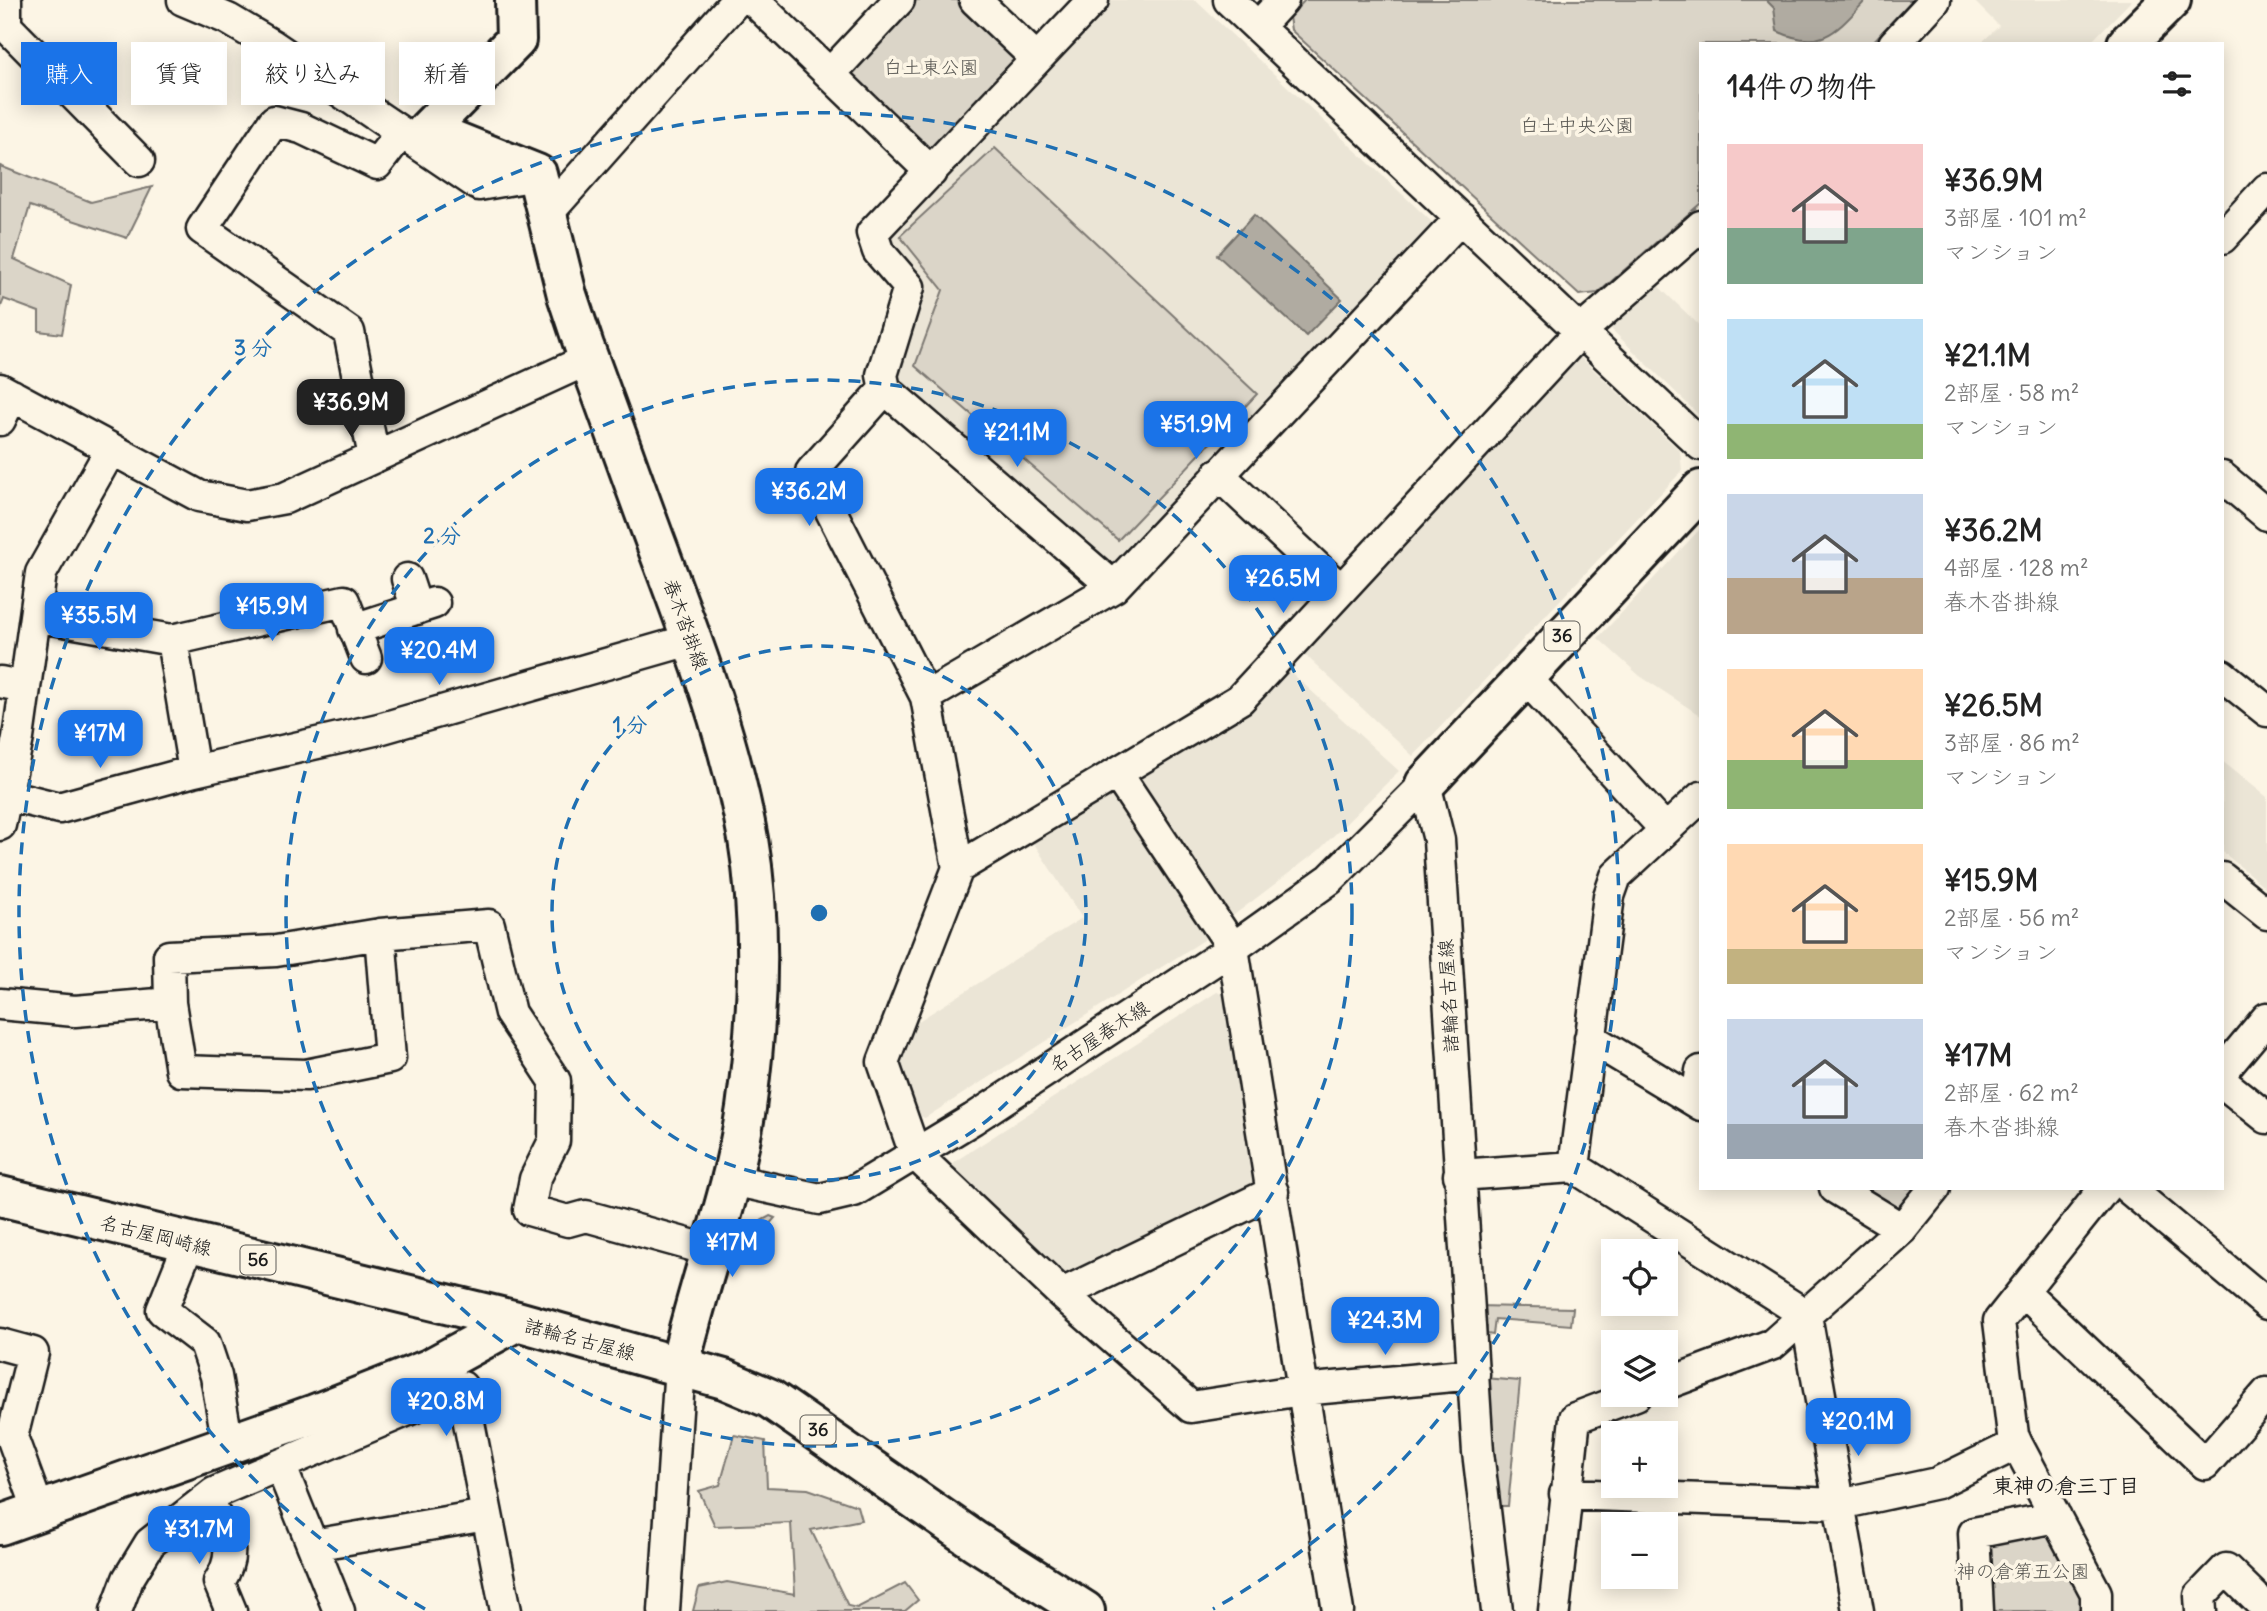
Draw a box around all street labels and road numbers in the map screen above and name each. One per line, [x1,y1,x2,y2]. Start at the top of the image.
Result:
street label: 春木沓掛線 [658,575,714,673]
road number: 36 [1544,622,1580,650]
street label: 諸輪名古屋線 [1433,938,1463,1054]
street label: 名古屋春木線 [1045,995,1153,1077]
street label: 名古屋岡崎線 [98,1210,214,1260]
road number: 56 [240,1246,276,1274]
street label: 諸輪名古屋線 [522,1313,638,1365]
road number: 36 [800,1415,836,1444]

